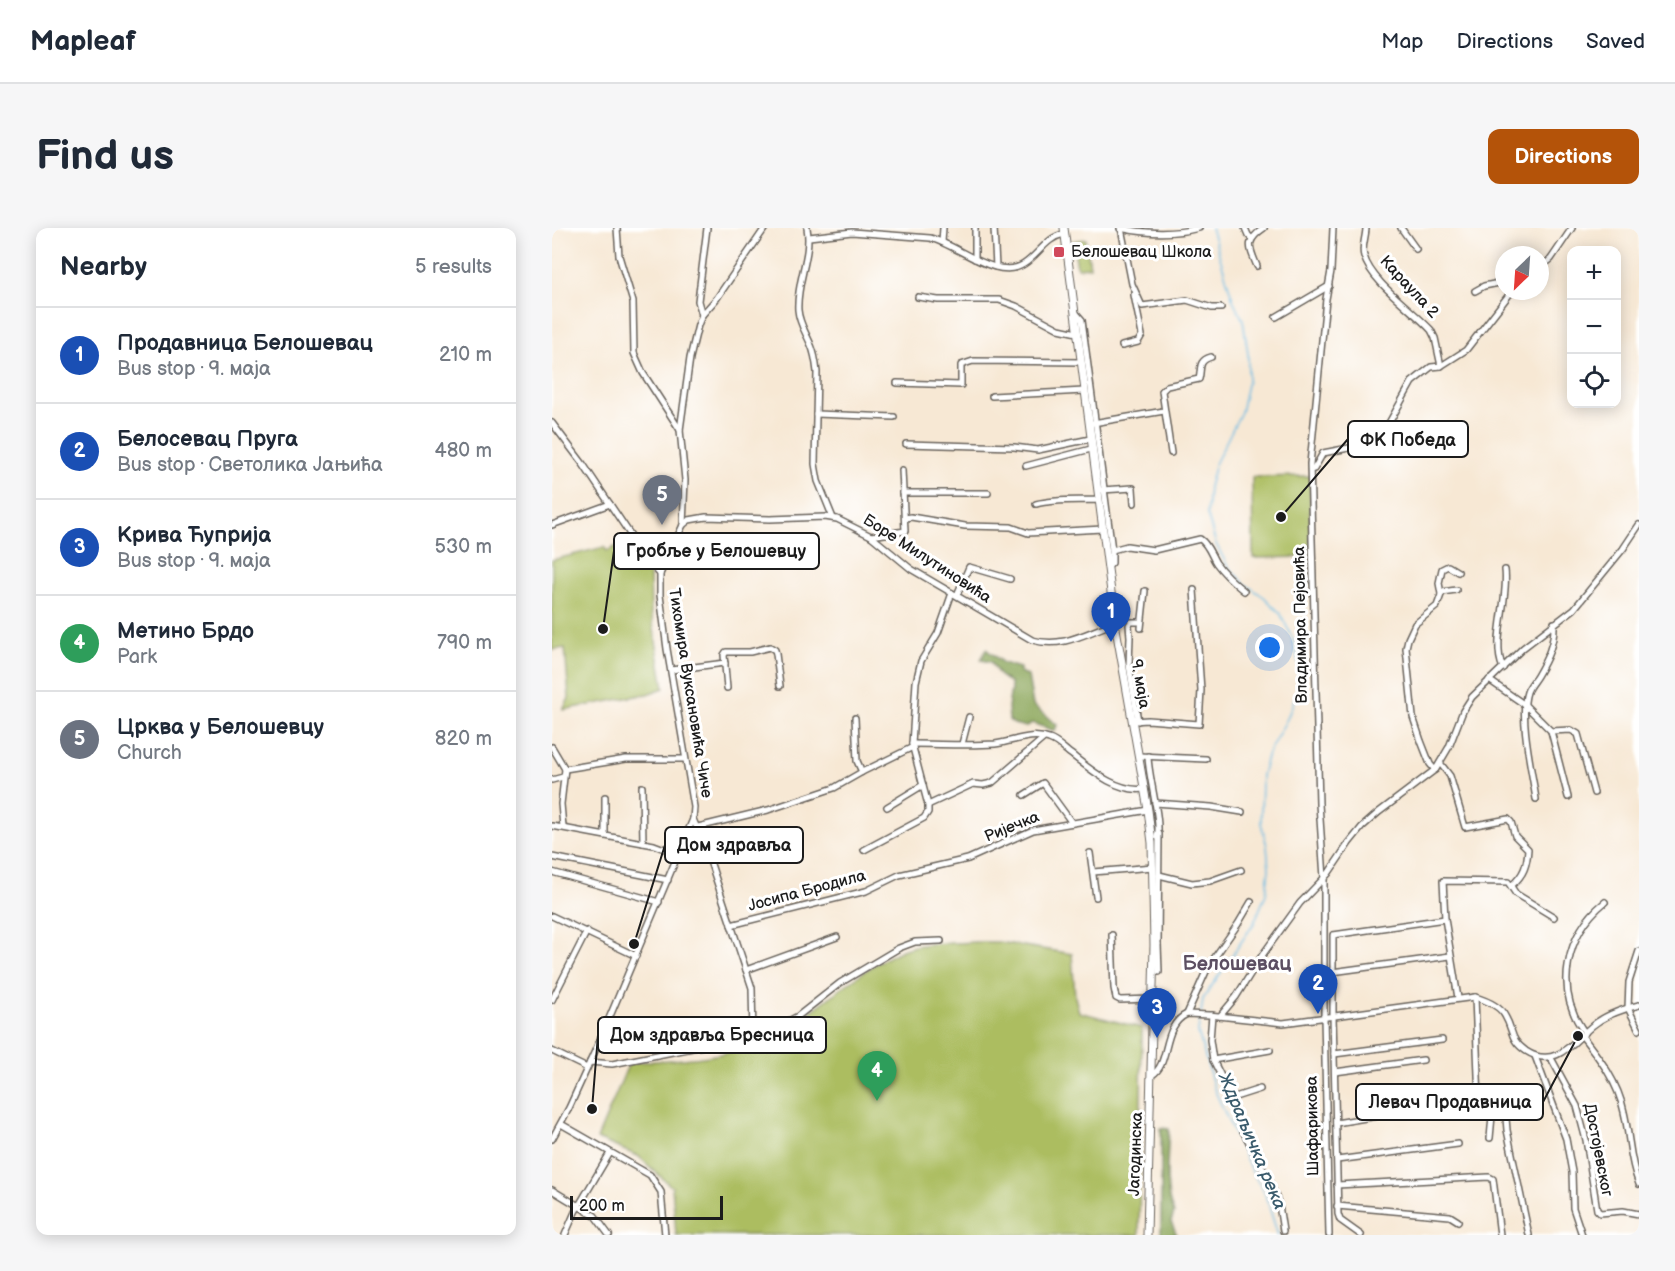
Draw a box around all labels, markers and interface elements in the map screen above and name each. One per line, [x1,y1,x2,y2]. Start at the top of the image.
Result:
text: Mapleaf [30,25,136,58]
text: Map [1381,29,1424,54]
text: Directions [1457,29,1553,54]
text: Saved [1586,29,1645,54]
button: Directions [1488,129,1639,184]
text: Find us [36,131,174,182]
place label: Белошевац Школа [1071,243,1212,262]
marker: Белошевац Школа [1052,245,1066,259]
north arrow [1495,246,1549,300]
map controls [1567,246,1621,408]
button: + [1567,246,1621,300]
text: Nearby [60,252,147,283]
street label: Караула 2 [1375,252,1443,322]
text: 5 results [415,255,492,279]
button: − [1567,300,1621,354]
text: Продавница Белошевац [117,330,373,357]
text: 1 [75,343,84,367]
text: 210 m [439,343,492,367]
button: locate [1567,354,1621,408]
text: Bus stop · 9. маја [117,357,271,381]
callout: ФК Победа [1348,421,1468,457]
text: Белосевац Пруга [117,426,298,453]
text: ФК Победа [1360,430,1456,451]
text: 2 [74,439,85,463]
text: 480 m [434,439,492,463]
text: Bus stop · Светолика Јањића [117,453,383,477]
pin: 5 [642,476,682,525]
street label: Боре Милутиновића [859,510,995,608]
text: Крива Ћуприја [117,522,271,549]
callout: Гробље у Белошевцу [614,533,819,569]
text: 3 [74,535,85,559]
text: 530 m [435,535,492,559]
text: Гробље у Белошевцу [626,541,807,562]
street label: Владимира Пејовића [1290,546,1312,704]
text: Bus stop · 9. маја [117,549,271,573]
street label: Тихомира Вуксановића Чиче [664,587,716,799]
pin: 1 [1092,592,1130,642]
text: Метино Брдо [117,618,254,645]
text: 4 [74,631,85,655]
text: 790 m [437,631,492,655]
your location [1255,633,1284,662]
text: Park [117,645,157,669]
street label: 9. маја [1126,658,1154,711]
text: Црква у Белошевцу [117,714,324,741]
text: 5 [74,727,85,751]
text: 820 m [435,727,492,751]
text: Church [117,741,182,765]
street label: Ријечка [982,807,1043,847]
callout: Дом здравља [665,827,803,863]
text: Дом здравља [677,835,792,856]
street label: Јосипа Бродила [746,866,868,916]
district label: Белошевац [1182,952,1292,976]
pin: 2 [1298,964,1338,1014]
pin: 3 [1138,988,1176,1038]
callout: Дом здравља Бресница [598,1017,826,1053]
text: Дом здравља Бресница [610,1025,814,1046]
pin: 4 [858,1052,896,1101]
water label: Ждраљичка река [1213,1068,1290,1213]
street label: Шафарикова [1303,1075,1323,1176]
callout: Левач Продавница [1356,1084,1543,1120]
text: Левач Продавница [1368,1092,1532,1113]
street label: Достојевског [1580,1102,1616,1198]
street label: Јагодинска [1125,1111,1147,1196]
scale bar [570,1193,723,1220]
text: 200 m [579,1197,625,1216]

